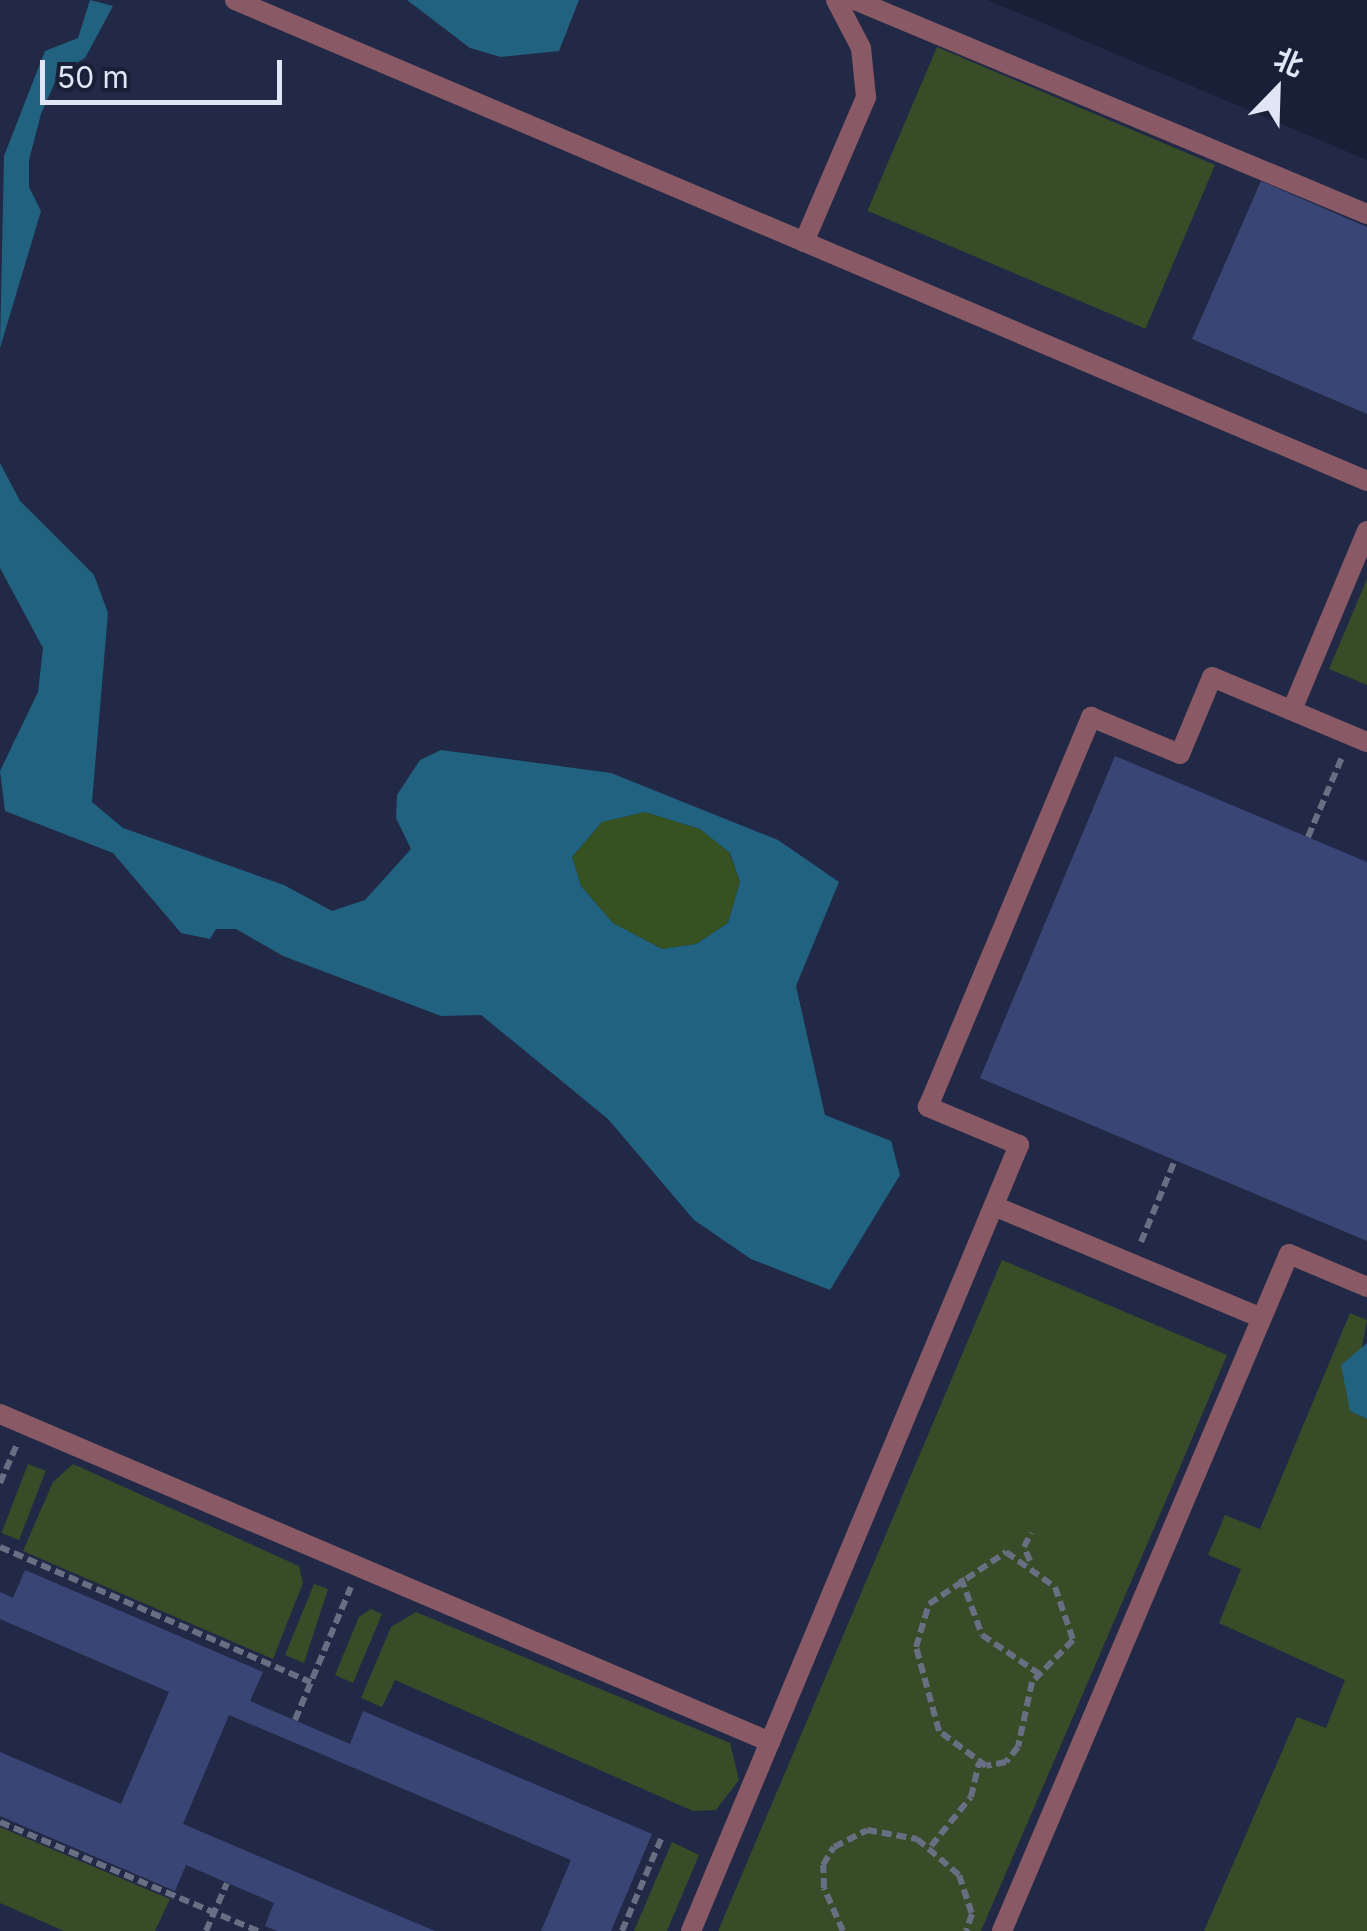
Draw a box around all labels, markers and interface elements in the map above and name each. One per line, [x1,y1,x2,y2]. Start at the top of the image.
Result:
scale bar [45,40,288,102]
north arrow [1227,40,1327,140]
text: 北 [1269,41,1308,84]
text: 50 m [57,59,129,95]

